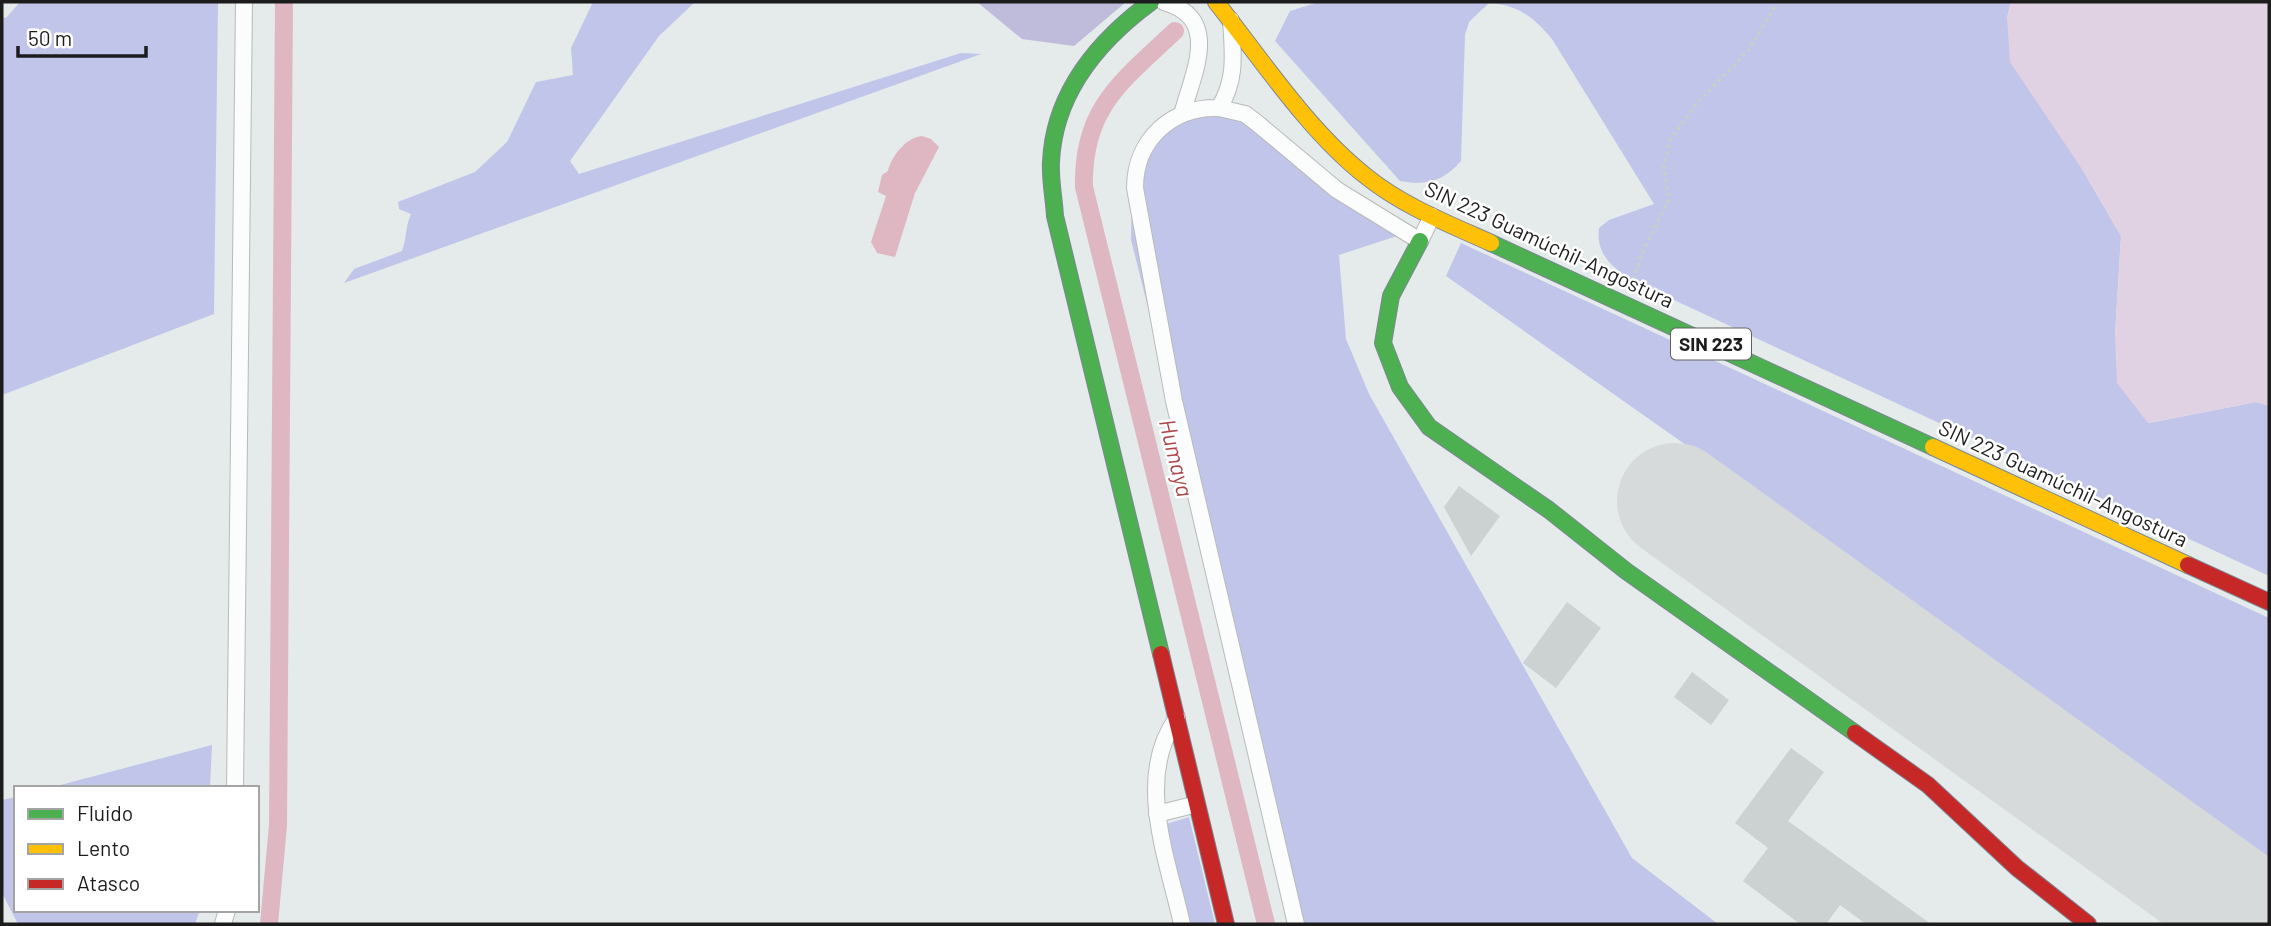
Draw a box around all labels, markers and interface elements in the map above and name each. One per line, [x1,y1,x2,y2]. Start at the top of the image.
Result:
scale bar [18,14,145,58]
text: 50 m [28,25,72,50]
street label: SIN 223 Guamúchil-Angostura [1421,175,1678,312]
road number: SIN 223 [1671,328,1751,360]
street label: SIN 223 Guamúchil-Angostura [1935,414,2192,551]
water label: Humaya [1154,416,1200,500]
legend [14,786,259,912]
text: Fluido [77,800,133,825]
text: Lento [77,835,130,860]
text: Atasco [77,870,140,895]

